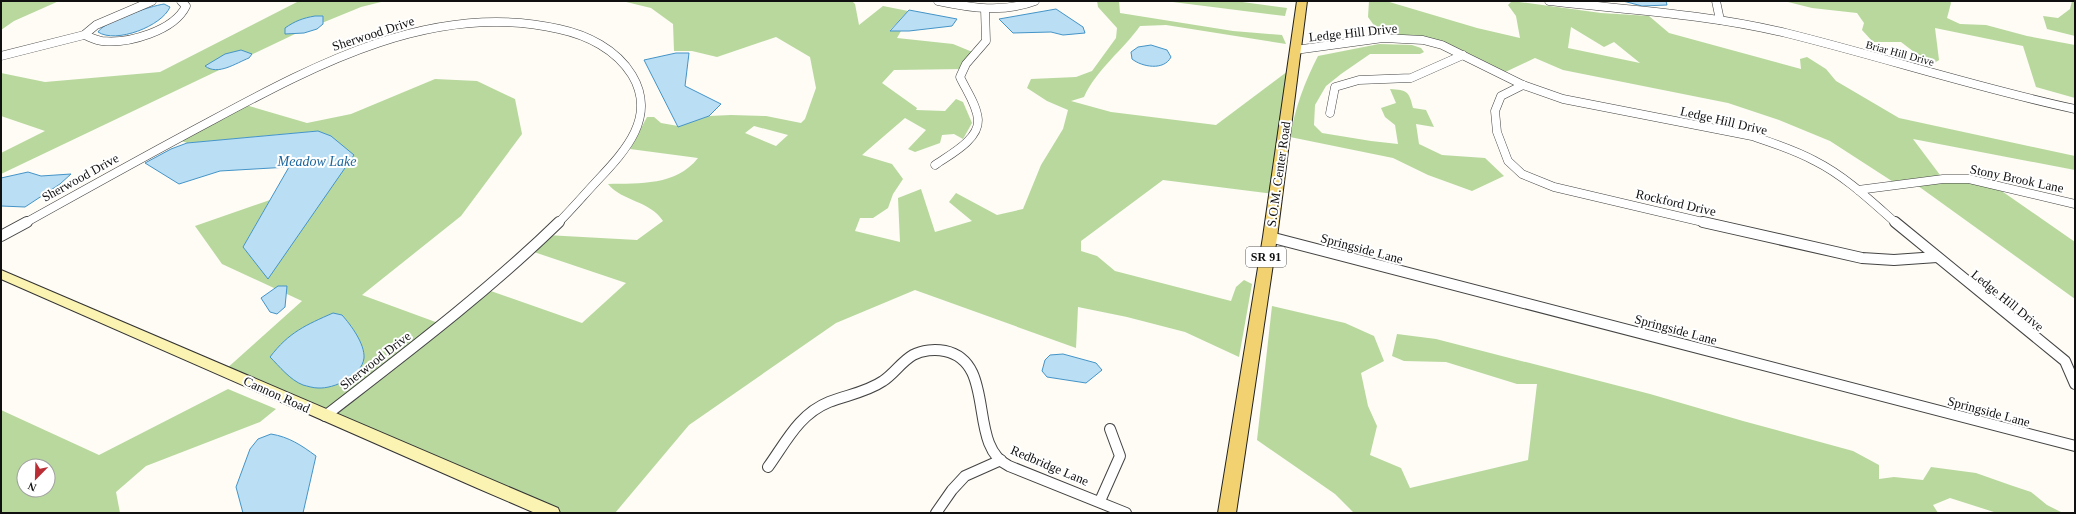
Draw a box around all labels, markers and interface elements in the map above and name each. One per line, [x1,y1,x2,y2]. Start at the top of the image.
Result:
street label: Sherwood Drive [330,13,416,54]
street label: Ledge Hill Drive [1308,20,1398,45]
street label: Briar Hill Drive [1865,38,1936,68]
street label: Ledge Hill Drive [1679,103,1769,138]
street label: S.O.M. Center Road [1264,120,1293,228]
street label: Sherwood Drive [39,150,121,205]
water label: Meadow Lake [277,154,356,169]
street label: Stony Brook Lane [1969,161,2065,196]
street label: Rockford Drive [1634,186,1718,219]
street label: Springside Lane [1319,230,1405,267]
road number: SR 91 [1246,247,1286,267]
street label: Ledge Hill Drive [1968,267,2047,334]
street label: Springside Lane [1633,311,1719,348]
street label: Sherwood Drive [337,328,414,393]
street label: Cannon Road [241,373,313,416]
street label: Springside Lane [1946,393,2032,430]
street label: Redbridge Lane [1008,442,1091,489]
north arrow [16,458,56,498]
text: N [26,480,38,494]

